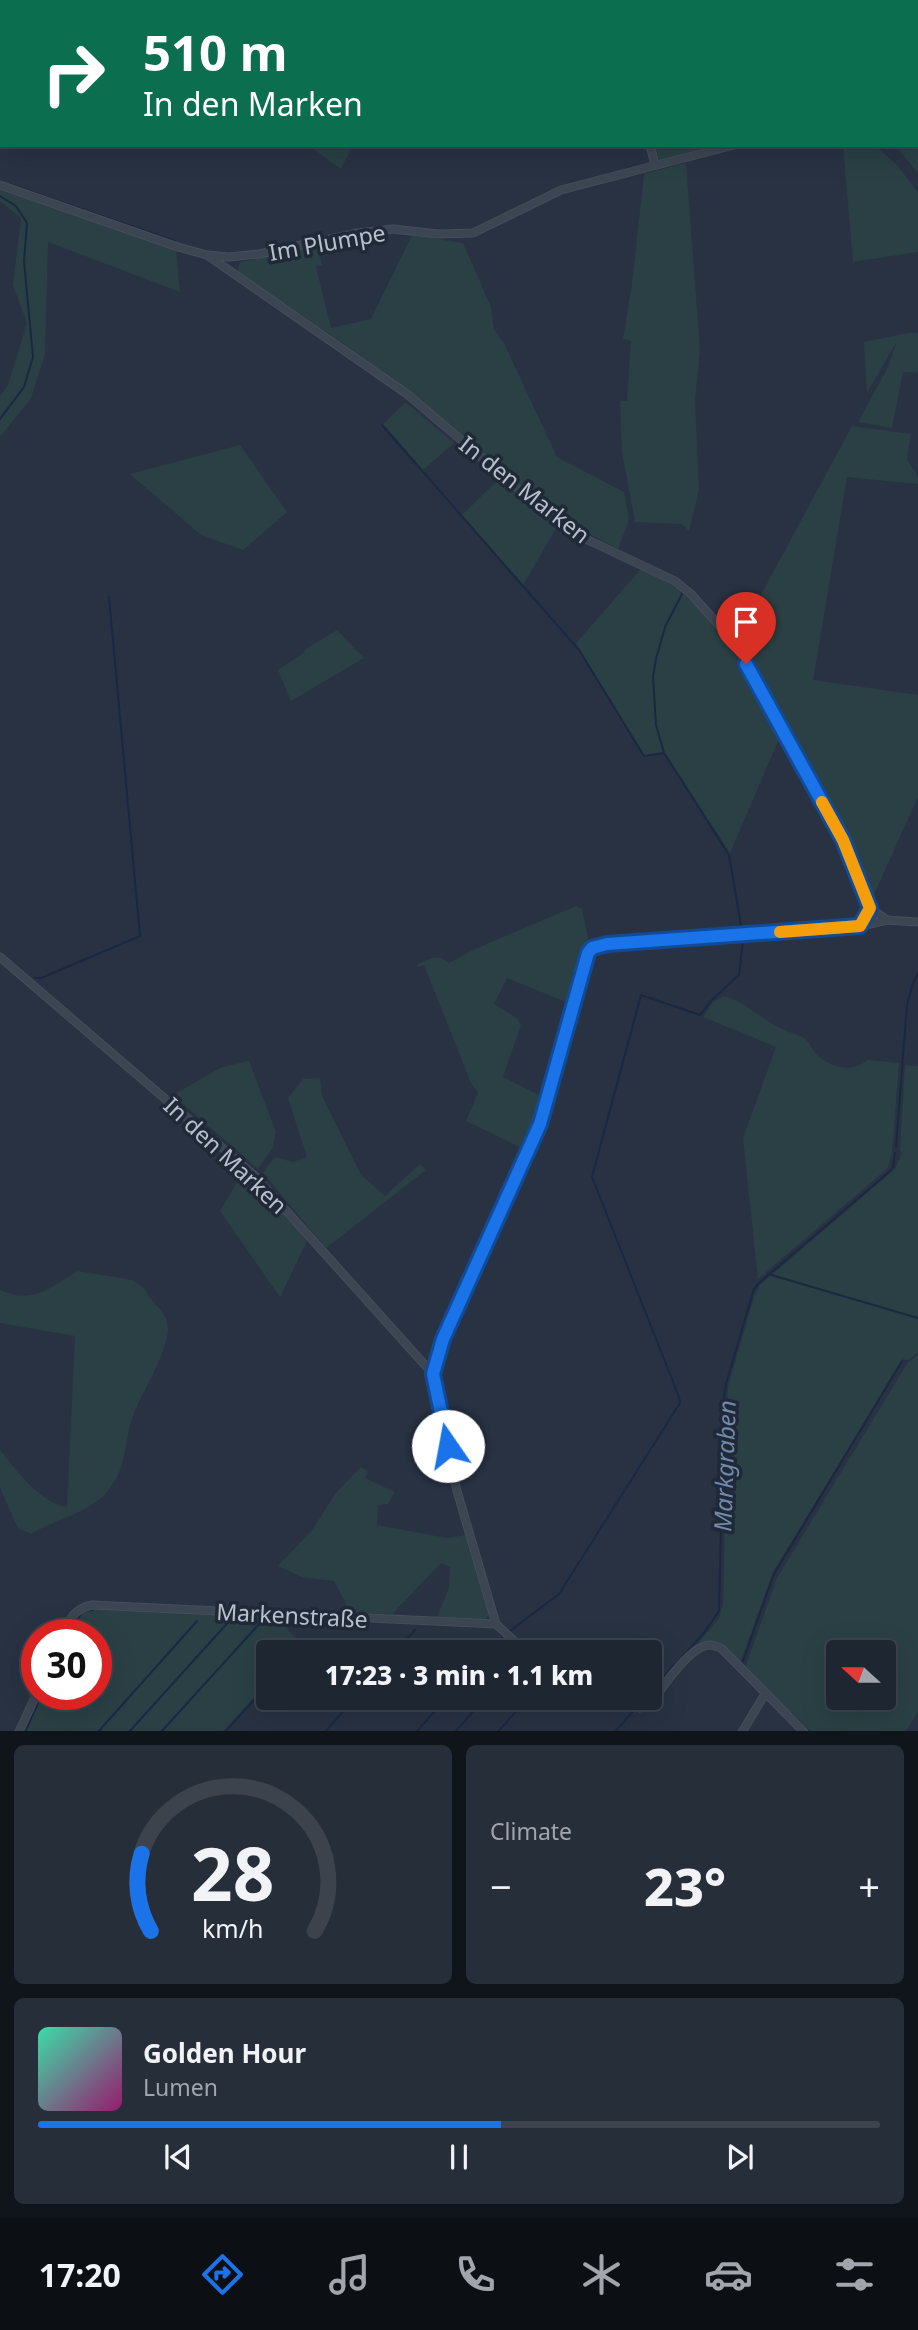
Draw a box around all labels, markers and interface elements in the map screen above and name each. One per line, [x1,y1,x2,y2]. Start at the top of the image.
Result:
text: 510 m [143,19,288,85]
icon: right [28,28,119,119]
text: In den Marken [143,82,363,125]
street label: Im Plumpe [266,216,388,268]
street label: In den Marken [453,428,597,550]
pin [716,592,776,664]
icon: arrive [727,603,765,641]
street label: In den Marken [157,1089,295,1221]
water label: Markgraben [705,1400,743,1532]
position arrow [411,1409,485,1483]
street label: Markenstraße [216,1595,368,1635]
speed limit sign: 30 [21,1619,112,1710]
north arrow [826,1640,896,1710]
map controls [826,1640,896,1710]
text: 17:23 · 3 min · 1.1 km [325,1657,593,1693]
text: Climate [490,1815,572,1847]
text: 28 [191,1823,275,1922]
text: 23° [644,1850,726,1921]
text: − [490,1860,512,1912]
text: + [858,1860,880,1912]
text: km/h [202,1910,264,1944]
text: Golden Hour [143,2035,306,2071]
text: Lumen [143,2071,218,2103]
icon: previous [159,2138,197,2176]
icon: pause [440,2138,478,2176]
icon: next [721,2138,759,2176]
icon: directions [198,2250,247,2299]
icon: music [325,2250,374,2299]
icon: phone [451,2250,500,2299]
icon: climate [577,2250,626,2299]
icon: car [704,2250,753,2299]
icon: filters [830,2250,879,2299]
text: 17:20 [39,2253,121,2296]

